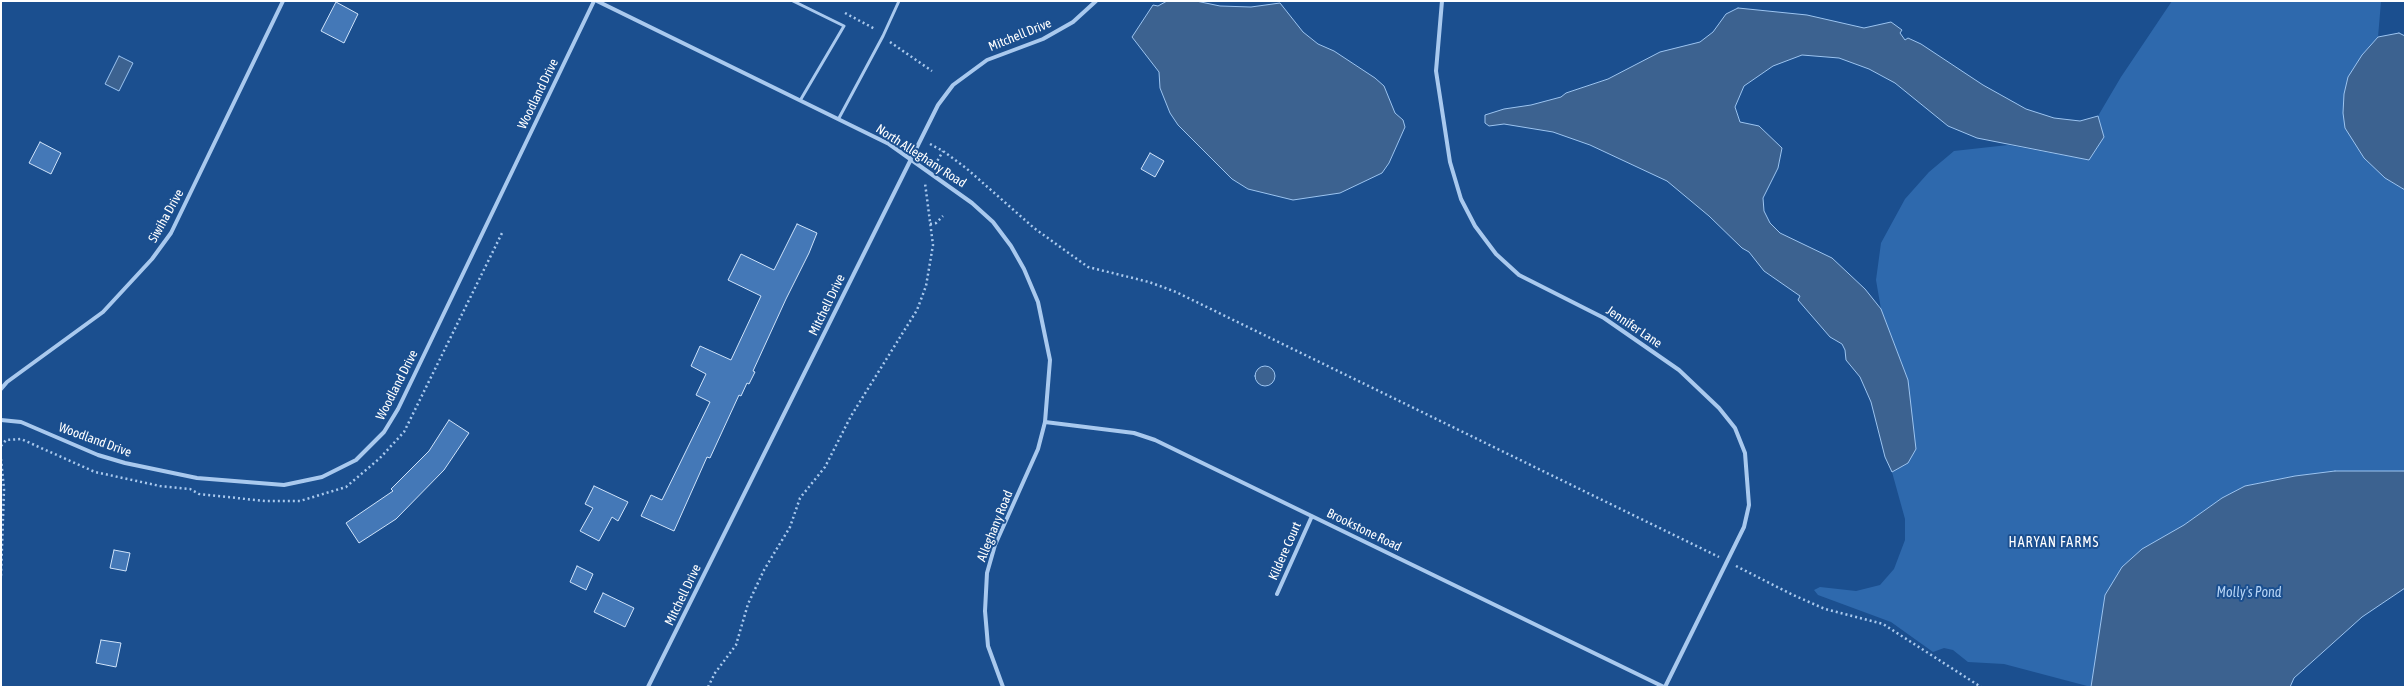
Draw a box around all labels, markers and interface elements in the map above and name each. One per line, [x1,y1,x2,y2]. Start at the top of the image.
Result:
street label: Mitchell Drive [986,15,1054,55]
street label: Woodland Drive [514,56,562,132]
street label: North Alleghany Road [873,121,969,191]
street label: Siwiha Drive [145,187,187,245]
street label: Mitchell Drive [805,272,849,338]
street label: Jennifer Lane [1603,303,1665,351]
street label: Woodland Drive [373,347,421,423]
street label: Woodland Drive [56,420,134,460]
street label: Alleghany Road [974,488,1016,564]
street label: Brookstone Road [1324,505,1404,555]
street label: Kildere Court [1265,520,1305,582]
district label: HARYAN FARMS [2009,535,2099,551]
street label: Mitchell Drive [661,562,705,628]
water label: Molly's Pond [2217,585,2281,601]

